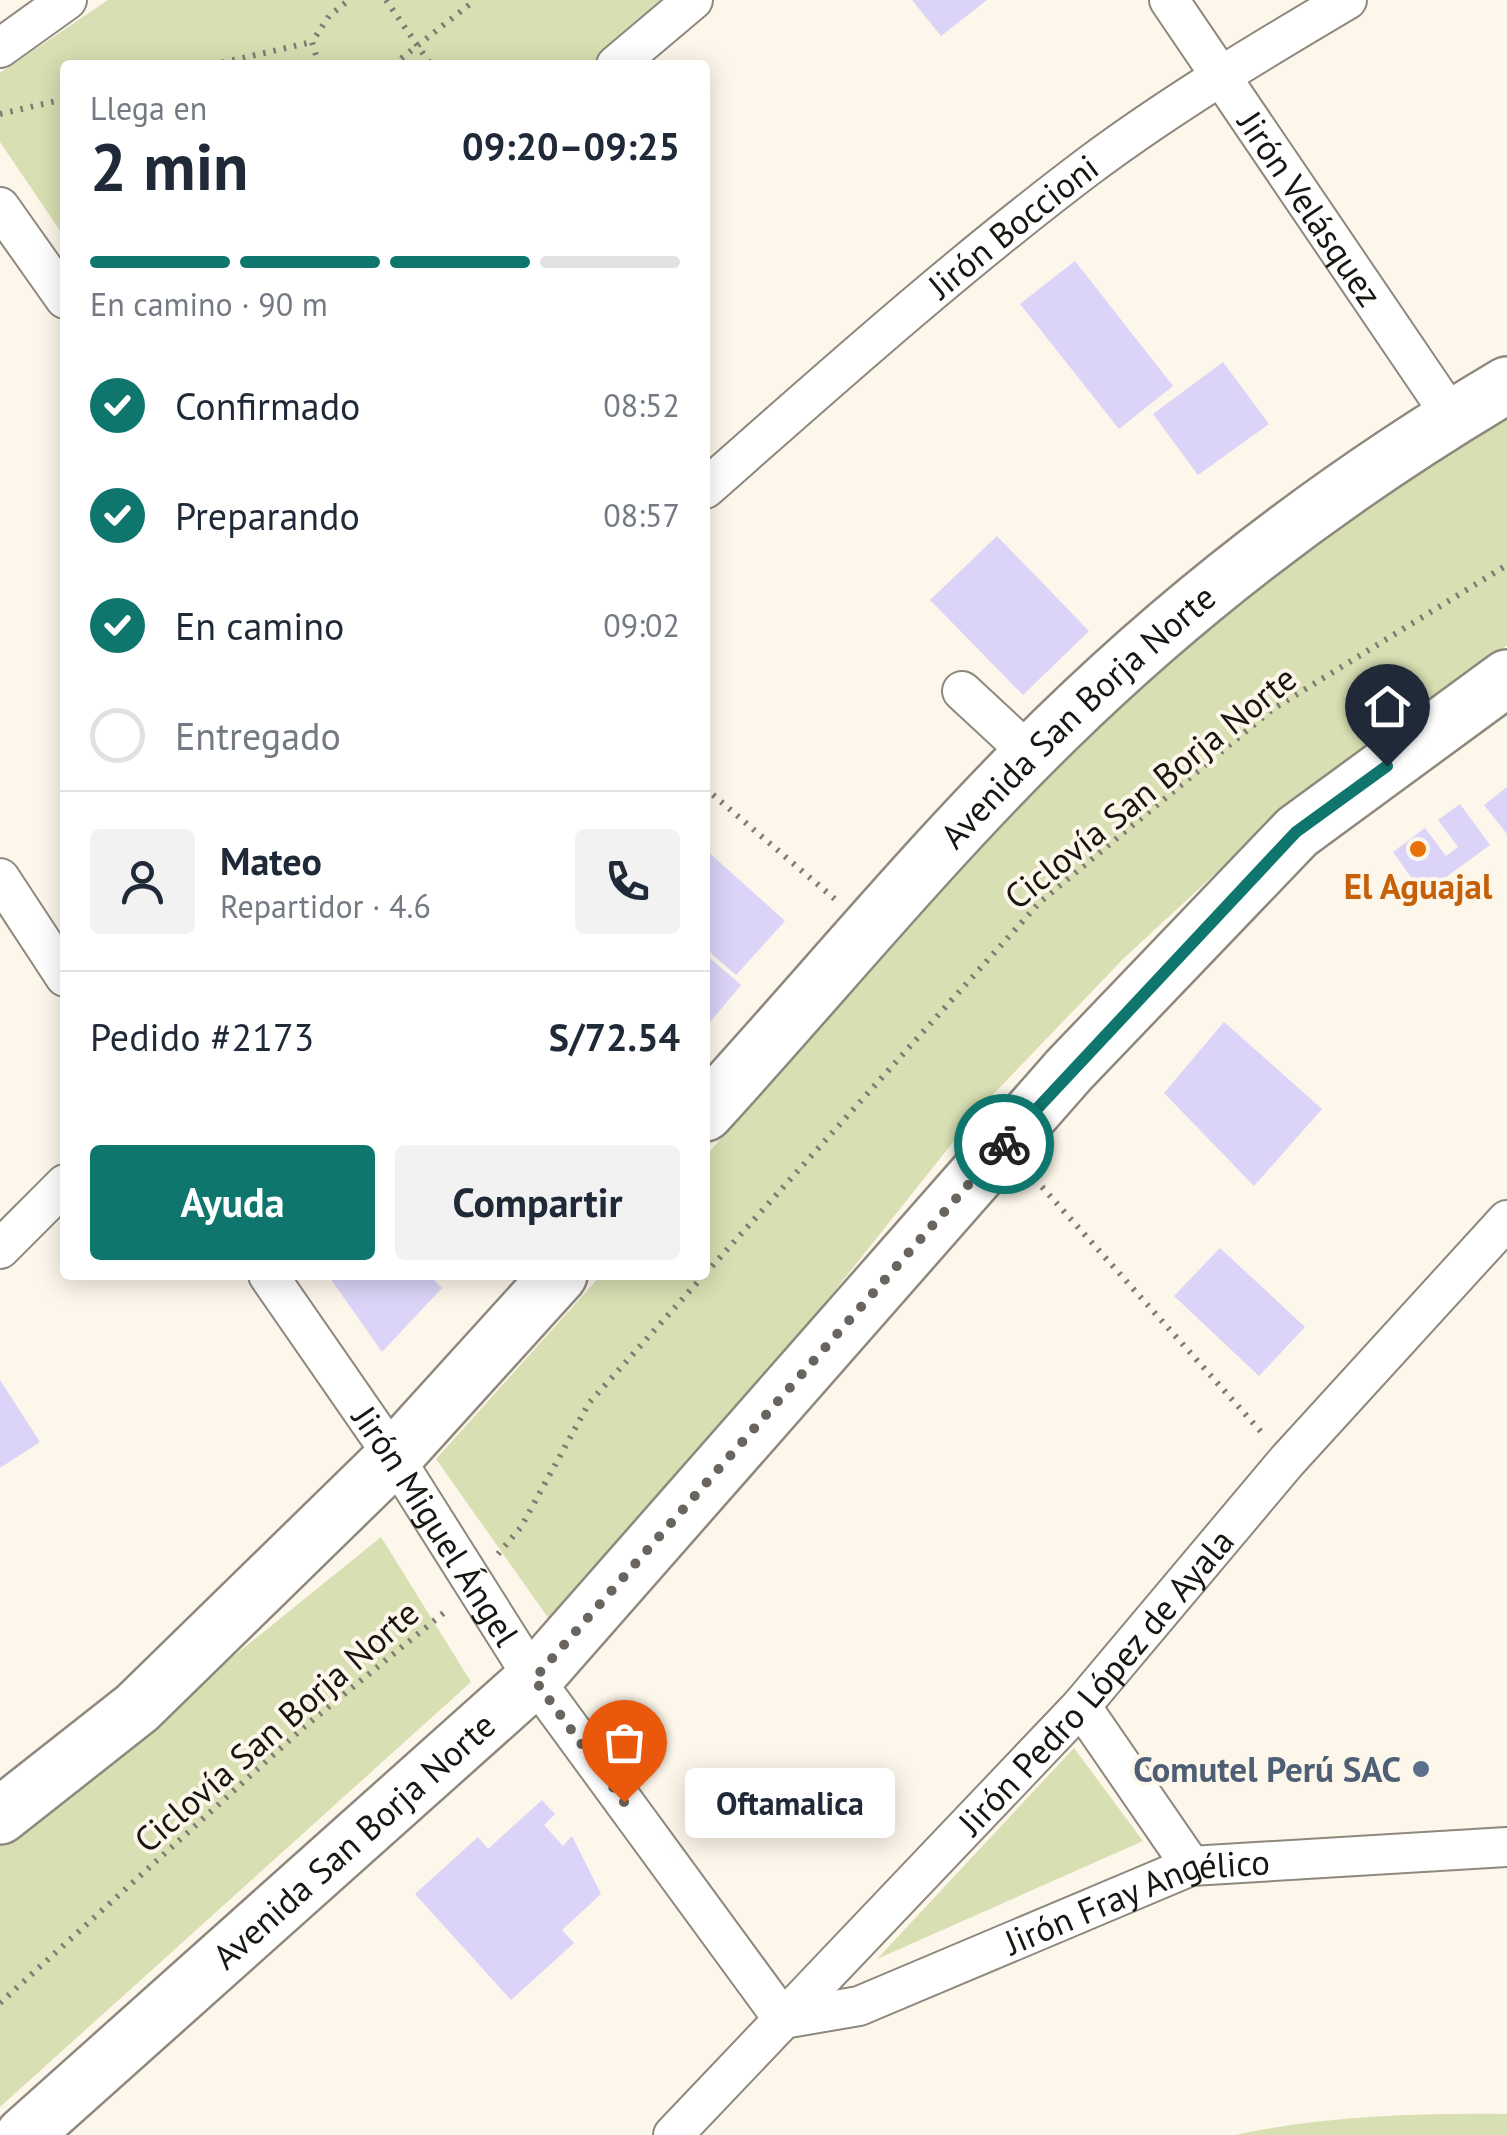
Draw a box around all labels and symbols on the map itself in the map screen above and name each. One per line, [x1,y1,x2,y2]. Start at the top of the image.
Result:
street label: Jirón Velásquez [1227,100,1393,315]
street label: Jirón Boccioni [917,144,1107,309]
street label: Avenida San Borja Norte [930,574,1225,858]
street label: Ciclovía San Borja Norte [995,655,1305,919]
pin [1345,664,1430,767]
marker: El Aguajal [1407,838,1429,860]
place label: El Aguajal [1344,863,1493,909]
courier [954,1094,1054,1194]
street label: Jirón Miguel Ángel [341,1395,530,1654]
street label: Jirón Pedro López de Ayala [946,1519,1243,1846]
street label: Ciclovía San Borja Norte [124,1590,428,1862]
pin [582,1700,667,1803]
street label: Avenida San Borja Norte [203,1702,504,1979]
place label: Comutel Perú SAC [1133,1746,1401,1792]
marker: Comutel Perú SAC [1410,1758,1432,1780]
callout: Oftamalica [684,1767,894,1837]
street label: Jirón Fray Angélico [996,1838,1271,1966]

